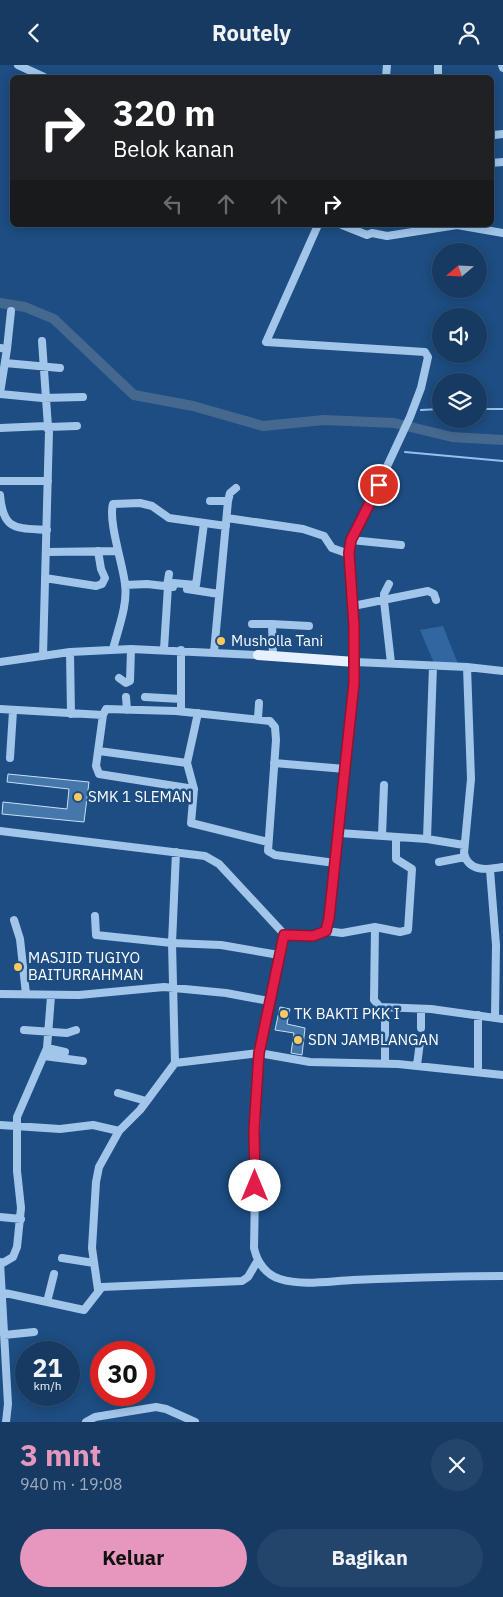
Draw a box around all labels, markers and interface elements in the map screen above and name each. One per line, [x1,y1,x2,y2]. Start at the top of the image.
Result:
text: Routely [212,18,291,47]
icon: back [20,19,48,47]
icon: person [455,19,483,47]
text: 320 m [113,90,216,136]
icon: right [30,95,95,160]
text: Belok kanan [113,134,235,163]
icon: left [159,190,187,218]
icon: ahead [212,190,240,218]
icon: ahead [265,190,293,218]
icon: right [318,190,346,218]
north arrow [432,243,488,297]
map controls [432,243,487,428]
button: sound [432,308,487,363]
button: layers [432,373,487,428]
pin [358,464,400,506]
icon: arrive [365,471,393,499]
place label: Musholla Tani [231,631,323,650]
marker: Musholla Tani [215,635,227,647]
place label: SMK 1 SLEMAN [88,787,192,806]
marker: SMK 1 SLEMAN [72,791,84,803]
place label: MASJID TUGIYO BAITURRAHMAN [28,948,144,984]
marker: MASJID TUGIYO BAITURRAHMAN [12,961,24,973]
place label: TK BAKTI PKK I [294,1004,400,1023]
marker: TK BAKTI PKK I [278,1008,290,1020]
place label: SDN JAMBLANGAN [308,1030,439,1049]
marker: SDN JAMBLANGAN [292,1034,304,1046]
position arrow [228,1159,280,1211]
speed limit sign: 30 [90,1341,155,1406]
text: 21 [32,1351,63,1384]
text: km/h [33,1378,62,1393]
text: 3 mnt [20,1435,101,1474]
button: close [431,1439,483,1491]
text: 940 m · 19:08 [20,1474,122,1494]
button: Keluar [20,1529,247,1587]
button: Bagikan [257,1529,483,1587]

